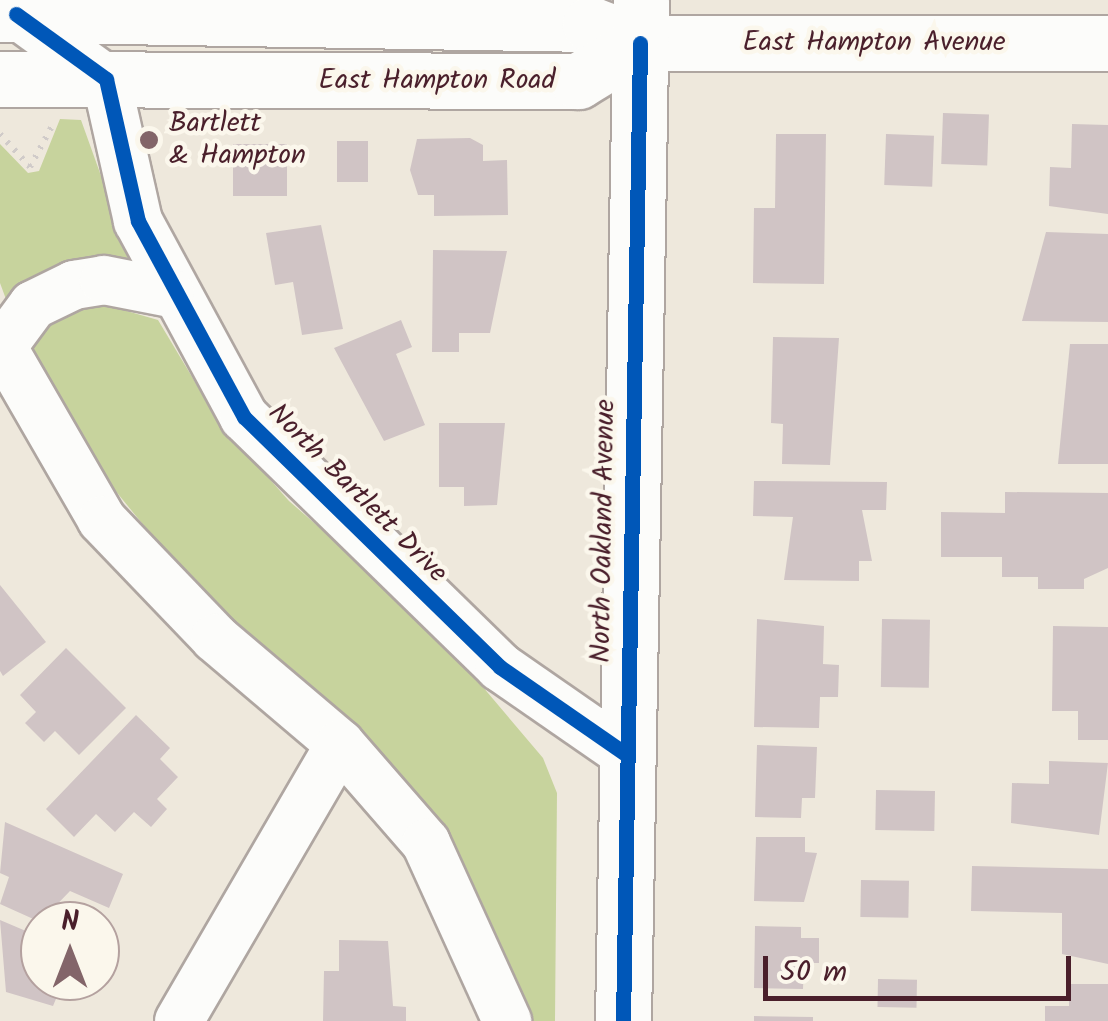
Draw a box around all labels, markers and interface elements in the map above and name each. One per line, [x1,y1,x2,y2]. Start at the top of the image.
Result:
street label: East Hampton Avenue [742,26,1006,60]
street label: East Hampton Road [319,64,555,98]
place label: Bartlett & Hampton [169,107,306,173]
marker: Bartlett & Hampton [138,129,160,151]
street label: North Bartlett Drive [260,397,454,591]
street label: North Oakland Avenue [585,399,623,663]
text: N [61,900,79,945]
north arrow [20,901,120,1001]
scale bar [768,936,1076,998]
text: 50 m [780,949,847,997]

